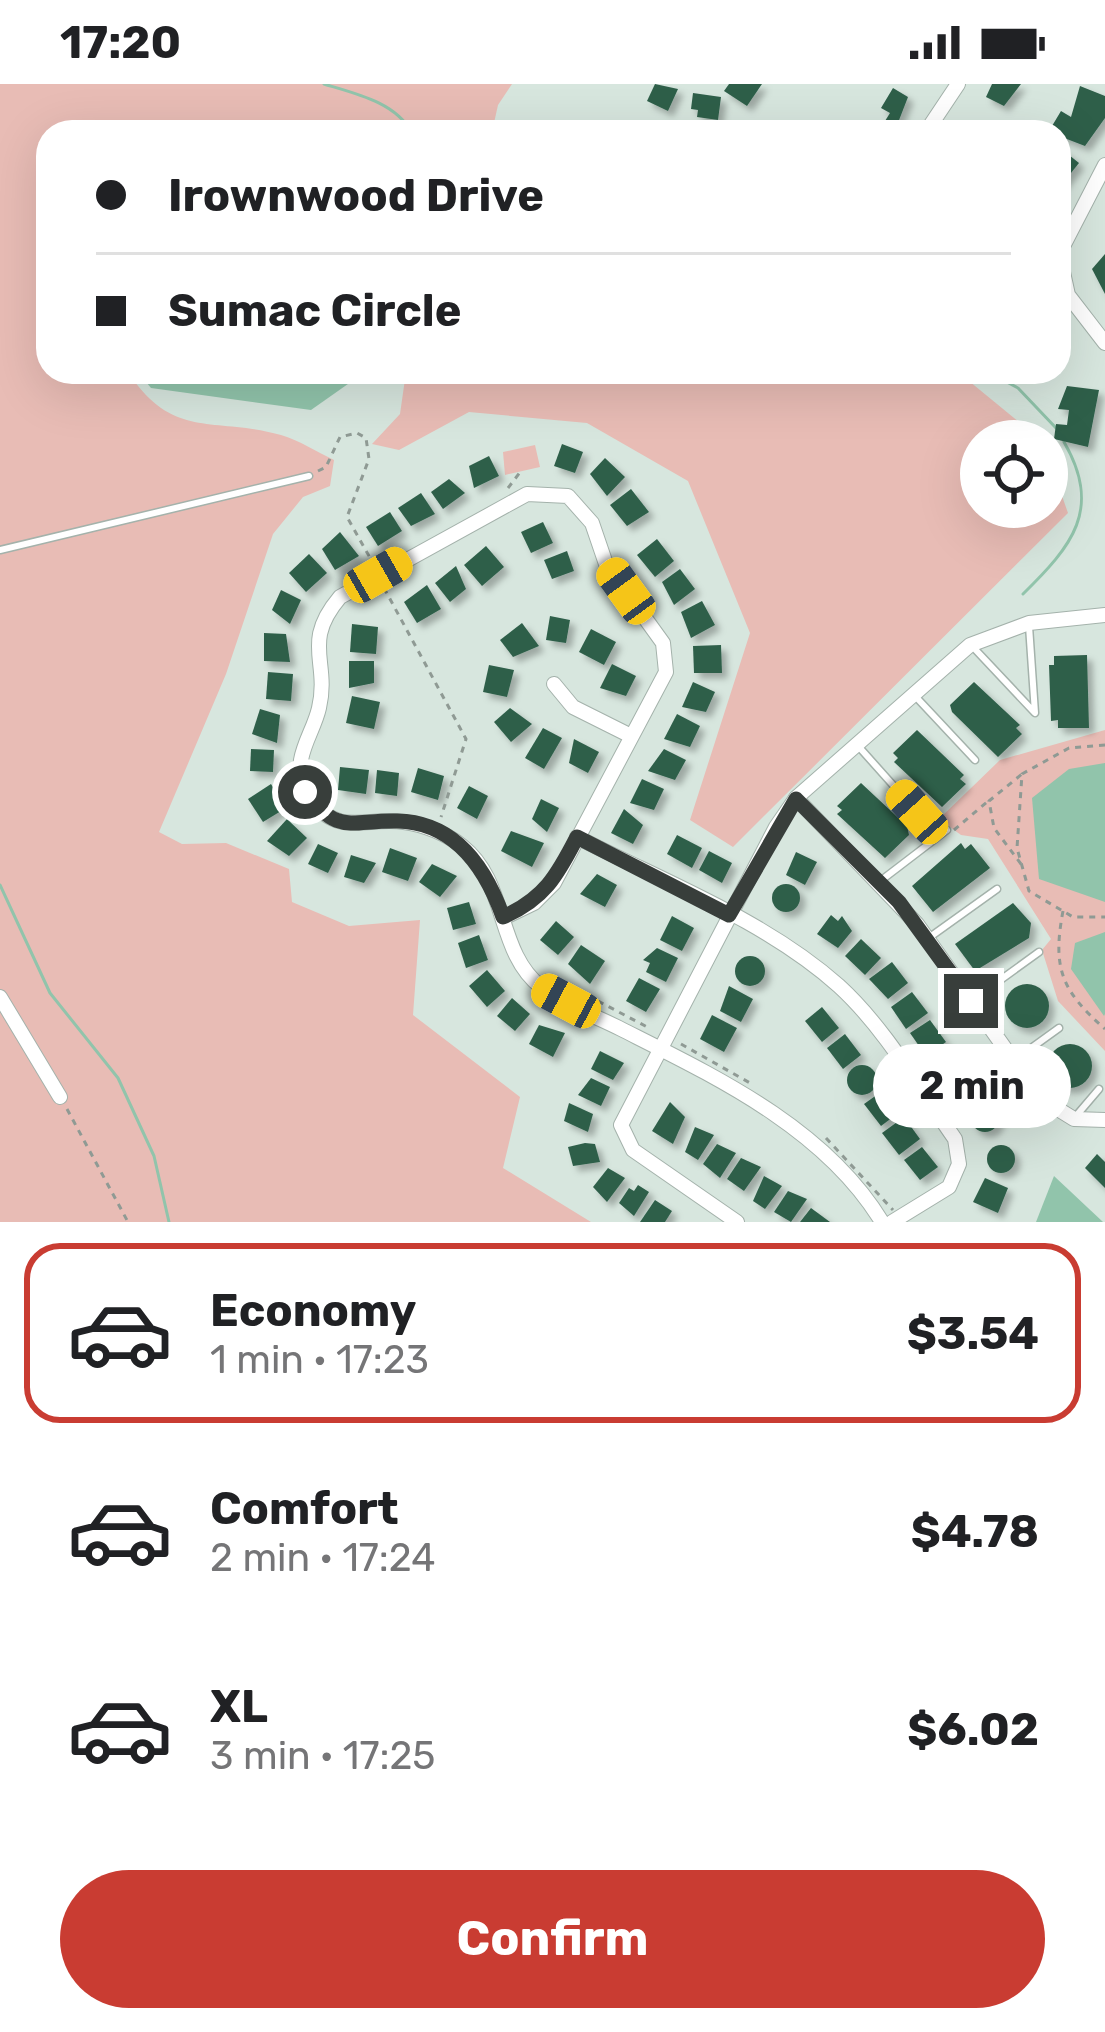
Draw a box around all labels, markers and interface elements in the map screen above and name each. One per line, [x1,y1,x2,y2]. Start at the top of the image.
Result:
text: 17:20 [60,16,181,69]
text: Irownwood Drive [168,169,544,222]
text: Sumac Circle [168,284,461,337]
map controls [960,420,1068,528]
button: locate [960,420,1068,528]
car [338,541,418,609]
car [590,551,662,631]
route start [278,765,332,819]
car [880,773,954,851]
car [526,968,606,1034]
route end [944,974,998,1028]
callout: 2 min [872,1043,1070,1127]
text: 2 min [919,1063,1025,1109]
icon: car [66,1279,174,1387]
text: Economy [210,1284,416,1337]
text: $3.54 [907,1307,1039,1360]
text: 1 min · 17:23 [210,1337,429,1383]
icon: car [66,1477,174,1585]
text: Comfort [210,1482,399,1535]
text: $4.78 [911,1505,1039,1558]
text: 2 min · 17:24 [210,1535,436,1581]
icon: car [66,1675,174,1783]
text: XL [210,1680,268,1733]
text: $6.02 [907,1703,1039,1756]
text: 3 min · 17:25 [210,1733,435,1779]
button: Confirm [60,1870,1045,2008]

